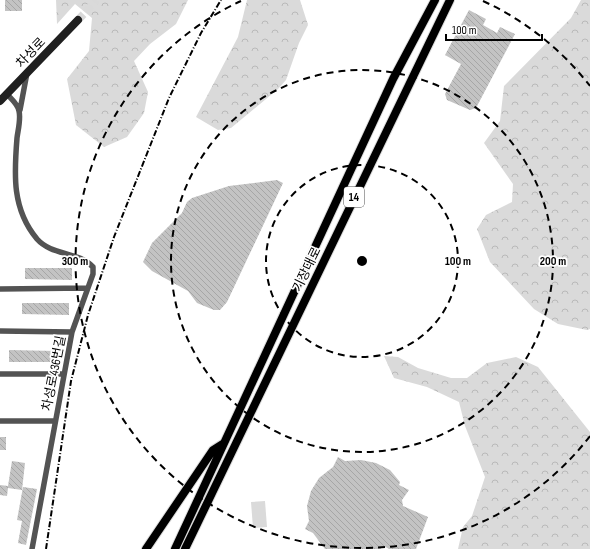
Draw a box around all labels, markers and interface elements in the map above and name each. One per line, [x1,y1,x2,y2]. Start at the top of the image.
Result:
scale bar [446,16,542,42]
text: 100 m [452,23,477,38]
street label: 차성로 [12,34,49,71]
road number: 14 [344,187,364,207]
street label: 기장대로 [289,244,325,294]
text: 300 m [62,254,88,269]
centre of rings [355,254,369,268]
text: 100 m [445,254,471,269]
text: 200 m [540,254,566,269]
street label: 차성로436번길 [39,334,69,412]

